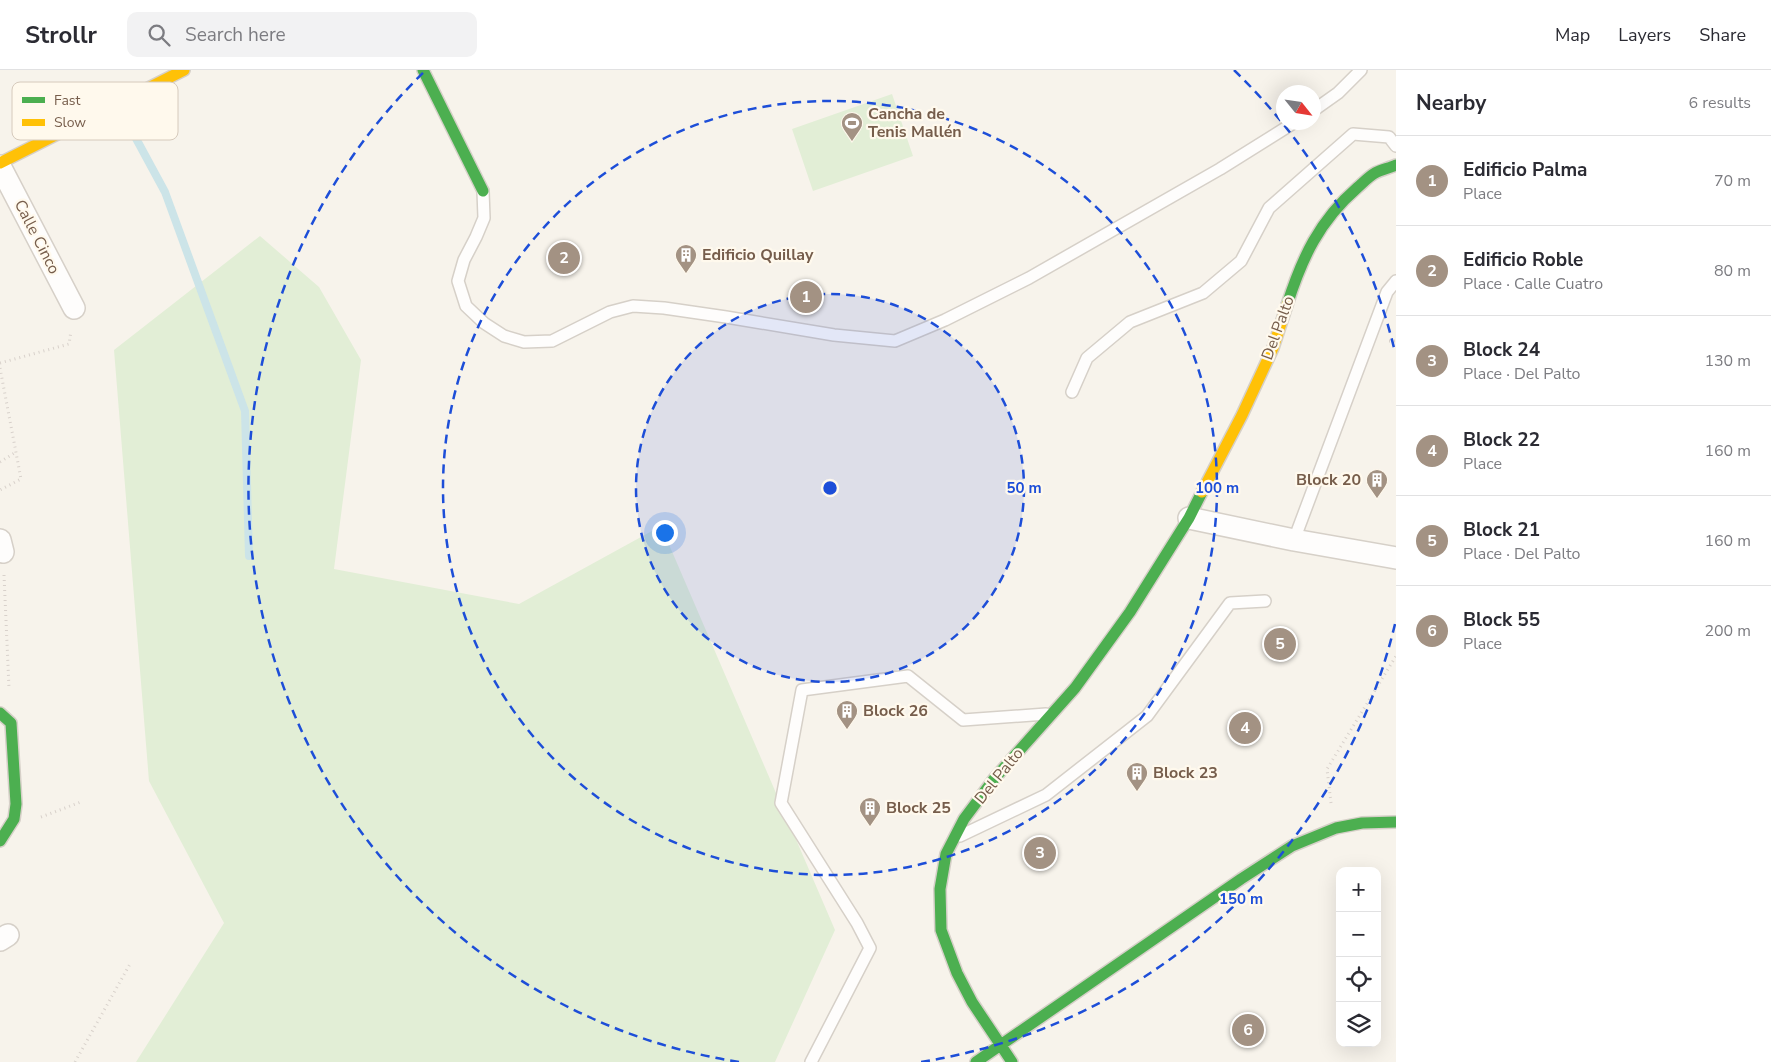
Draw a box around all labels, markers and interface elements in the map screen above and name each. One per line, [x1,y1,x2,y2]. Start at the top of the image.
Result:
search box [127,12,477,57]
text: Strollr [25,19,97,51]
icon: search [145,21,173,49]
text: Search here [185,22,286,48]
text: Map [1555,23,1590,47]
text: Layers [1618,23,1671,47]
text: Share [1699,23,1746,47]
legend [12,82,178,140]
north arrow [1276,85,1321,130]
text: Nearby [1416,89,1486,117]
text: Fast [54,91,80,110]
text: 6 results [1689,92,1751,114]
place label: Cancha de Tenis Mallén [868,103,962,143]
sports icon: Cancha de Tenis Mallén [840,111,864,142]
text: Slow [54,113,86,132]
text: Edificio Palma [1463,157,1588,183]
text: 1 [1427,170,1437,192]
text: 70 m [1714,170,1751,192]
text: Place [1463,183,1502,205]
street label: Calle Cinco [9,196,65,278]
pin: 2 [548,239,580,277]
building icon: Edificio Quillay [674,243,698,274]
place label: Edificio Quillay [702,244,814,266]
text: Edificio Roble [1463,247,1583,273]
text: 2 [1427,260,1437,282]
text: 80 m [1714,260,1751,282]
text: Place · Calle Cuatro [1463,273,1603,295]
pin: 1 [790,278,822,316]
street label: Del Palto [1256,293,1300,363]
text: Block 24 [1463,337,1540,363]
text: 3 [1427,350,1437,372]
text: 130 m [1704,350,1751,372]
text: Place · Del Palto [1463,363,1580,385]
text: Block 22 [1463,427,1540,453]
text: 4 [1427,440,1437,462]
text: 160 m [1704,440,1751,462]
text: Place [1463,453,1502,475]
building icon: Block 20 [1365,468,1389,499]
place label: Block 20 [1296,469,1361,491]
text: 50 m [1006,478,1042,498]
text: 100 m [1195,478,1239,498]
centre of rings [821,479,839,497]
text: Block 21 [1463,517,1540,543]
your location [652,520,678,546]
text: 5 [1427,530,1437,552]
text: 160 m [1704,530,1751,552]
text: Place · Del Palto [1463,543,1580,565]
text: Block 55 [1463,607,1540,633]
text: 6 [1427,620,1437,642]
text: 200 m [1704,620,1751,642]
pin: 5 [1264,625,1296,663]
text: Place [1463,633,1502,655]
building icon: Block 26 [835,699,859,730]
place label: Block 26 [863,700,928,722]
pin: 4 [1229,709,1261,747]
street label: Del Palto [970,743,1029,809]
building icon: Block 23 [1125,761,1149,792]
place label: Block 23 [1153,762,1218,784]
building icon: Block 25 [858,796,882,827]
place label: Block 25 [886,797,951,819]
pin: 3 [1024,834,1056,872]
map controls [1336,867,1381,1047]
button: + [1336,867,1381,912]
text: 150 m [1219,889,1263,909]
button: − [1336,912,1381,957]
button: locate [1336,957,1381,1002]
button: layers [1336,1002,1381,1047]
pin: 6 [1232,1011,1264,1049]

